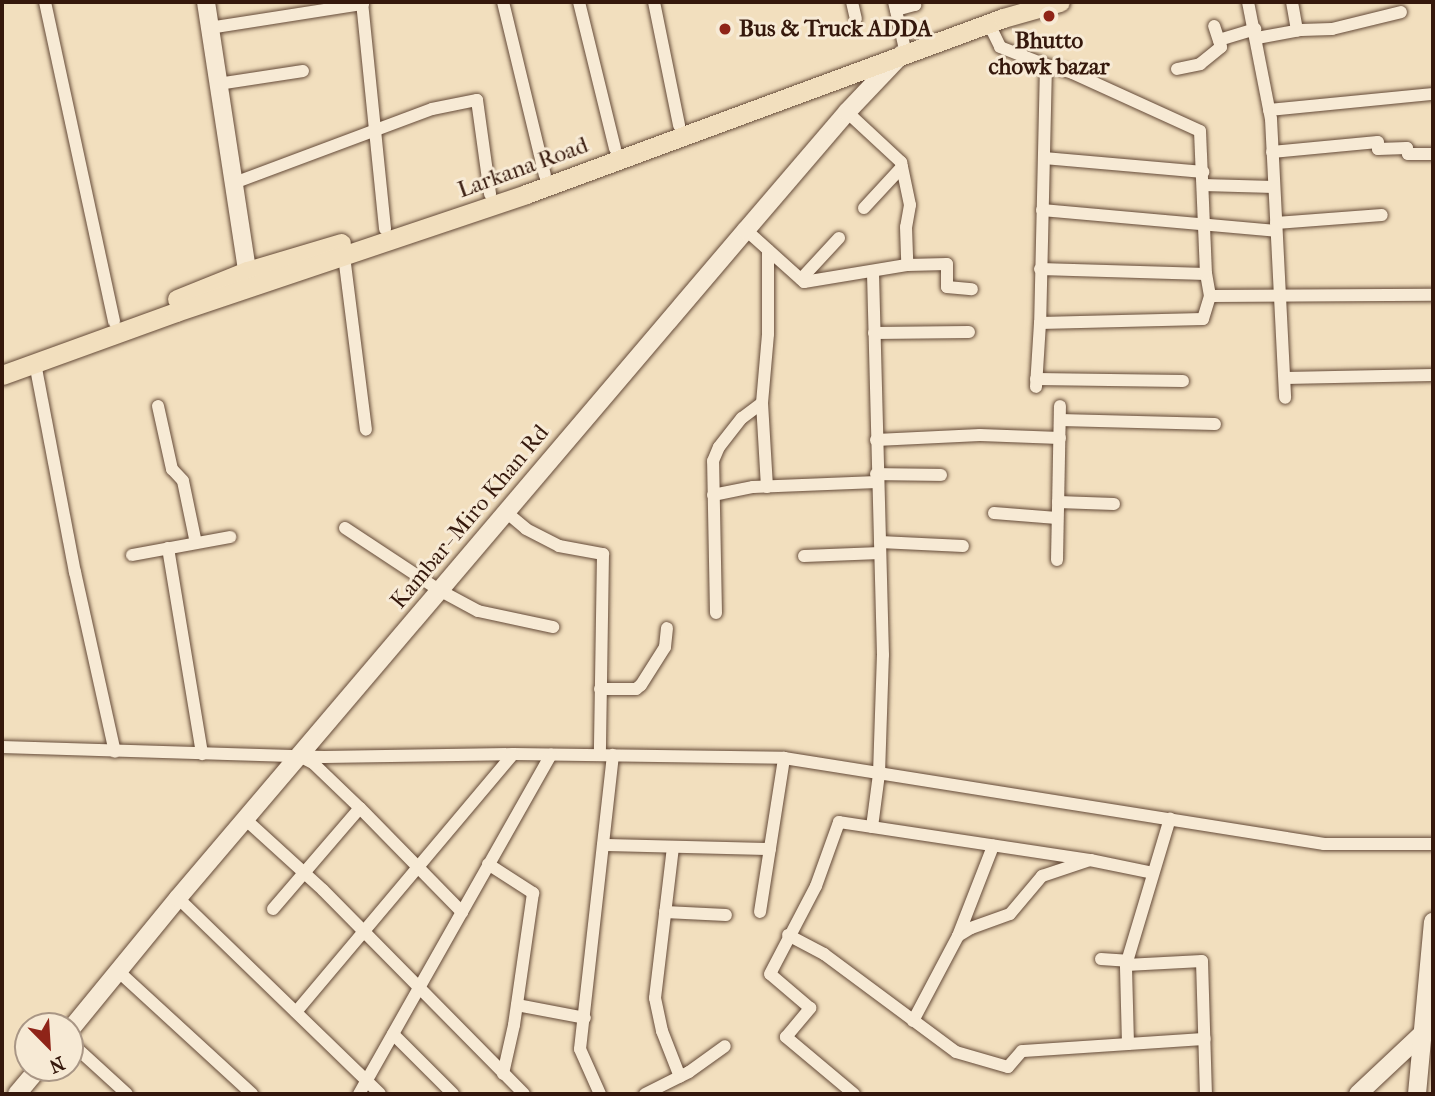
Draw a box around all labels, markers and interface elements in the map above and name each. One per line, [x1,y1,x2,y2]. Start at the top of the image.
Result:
marker: Bhutto chowk bazar [1041,8,1057,24]
place label: Bus & Truck ADDA [739,15,932,43]
marker: Bus & Truck ADDA [717,21,733,37]
place label: Bhutto chowk bazar [989,27,1109,81]
street label: Larkana Road [454,132,592,204]
street label: Kambar- Miro Khan Rd [385,419,555,615]
north arrow [14,1012,84,1082]
text: N [46,1051,68,1077]

